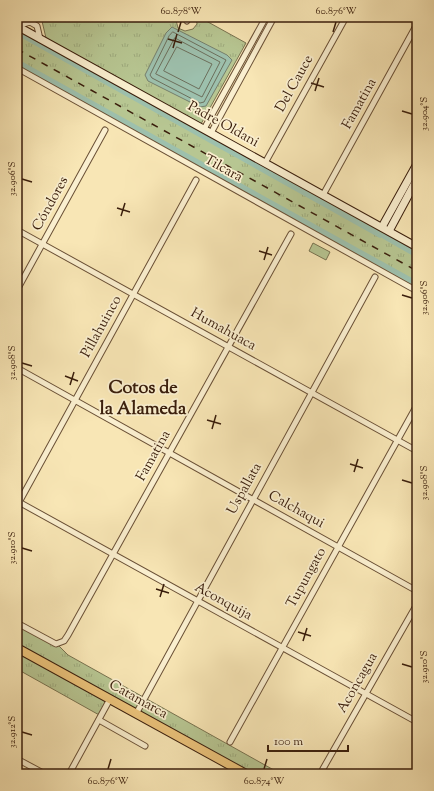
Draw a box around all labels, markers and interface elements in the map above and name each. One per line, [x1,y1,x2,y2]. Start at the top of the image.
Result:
text: 60.878°W [160,4,202,19]
text: 60.876°W [315,4,357,19]
street label: Del Cauce [271,52,319,116]
street label: Famatina [338,74,382,133]
street label: Padre Oldani [184,97,262,153]
text: 32.904°S [417,97,432,131]
street label: Tilcara [200,150,246,188]
text: 32.906°S [5,162,20,196]
street label: Cóndores [28,173,74,235]
text: 32.906°S [417,281,432,315]
street label: Pillahuinco [77,292,127,362]
street label: Humahuaca [187,304,260,357]
text: 32.908°S [5,346,20,380]
district label: Cotos de la Alameda [100,376,187,423]
street label: Famatina [132,426,176,485]
street label: Uspallata [223,459,268,519]
text: 32.908°S [417,466,432,500]
street label: Calchaqui [264,486,328,534]
text: 32.910°S [5,532,20,564]
street label: Tupungato [282,544,332,612]
street label: Aconquija [191,578,256,626]
street label: Aconcagua [333,649,384,717]
text: 32.910°S [417,651,432,683]
street label: Catamarca [105,676,172,725]
text: 32.912°S [5,716,20,748]
scale bar [268,727,348,753]
text: 100 m [274,733,303,751]
text: 60.876°W [87,774,129,789]
text: 60.874°W [244,774,284,789]

